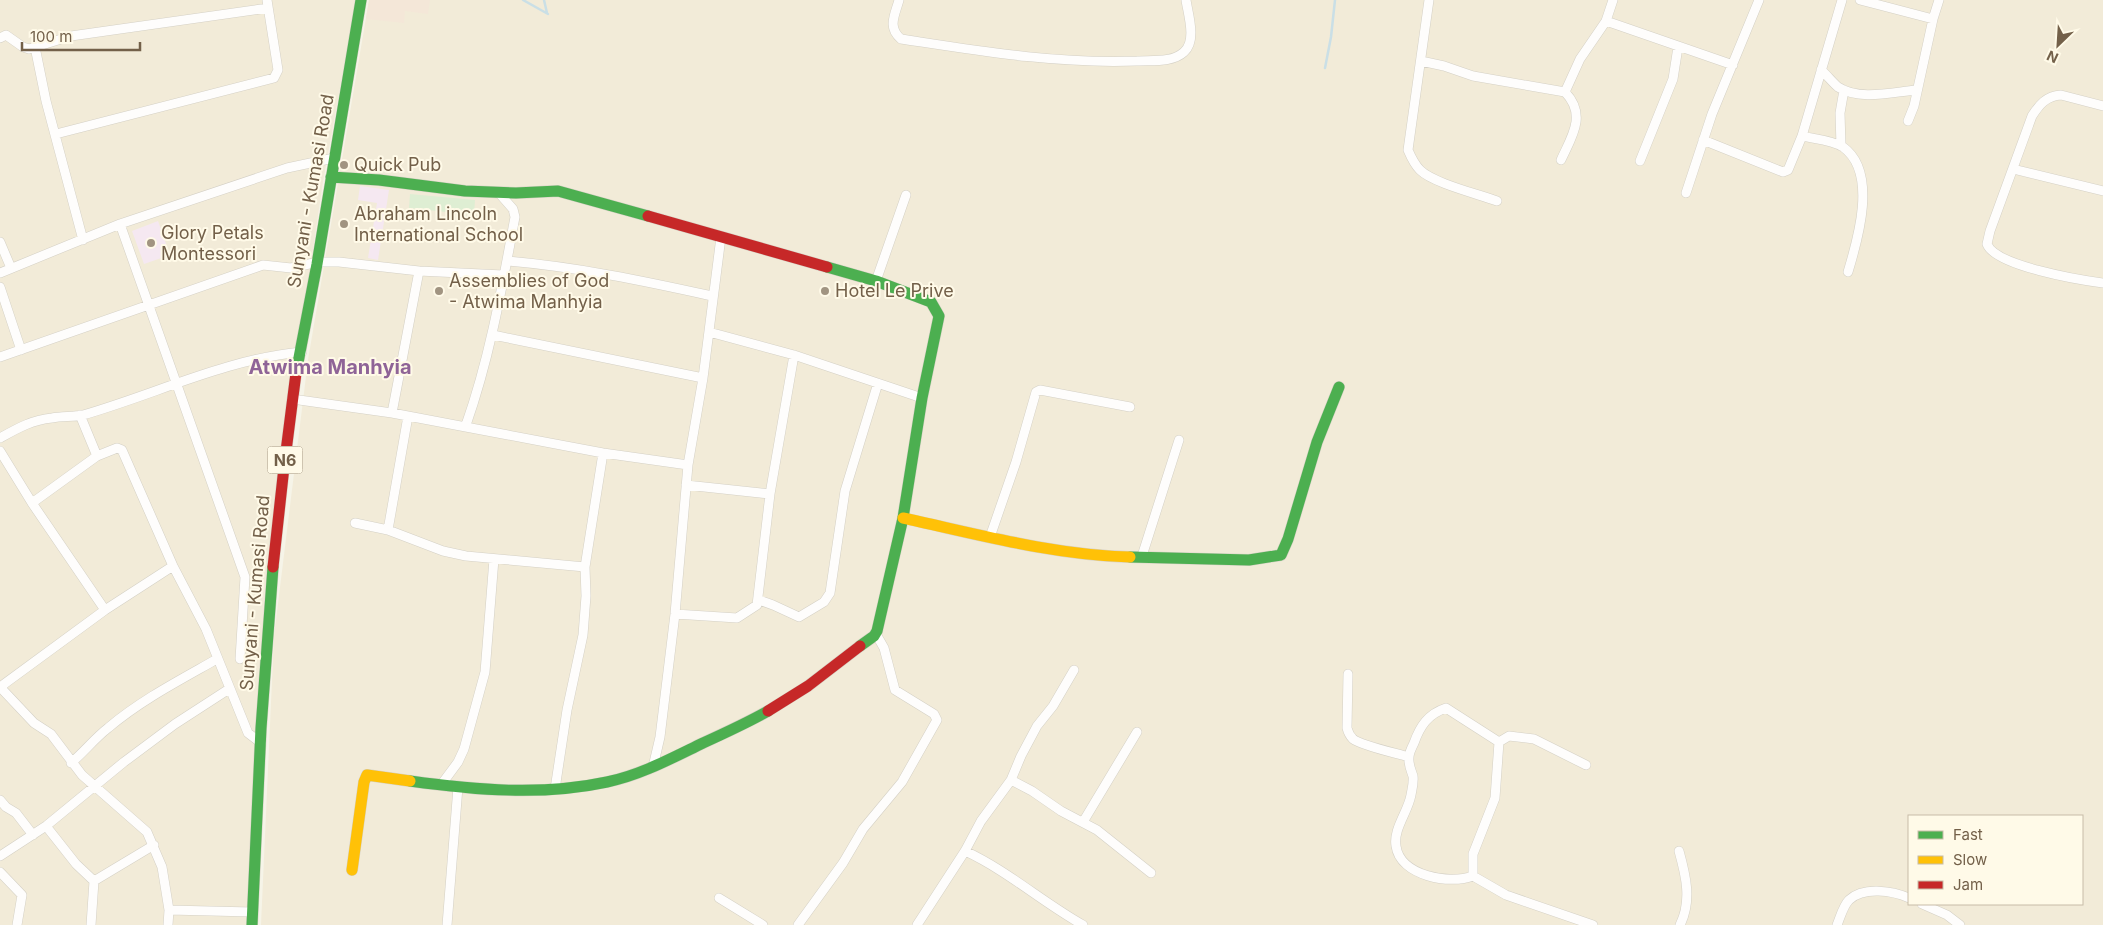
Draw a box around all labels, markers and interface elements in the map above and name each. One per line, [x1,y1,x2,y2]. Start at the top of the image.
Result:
scale bar [22,20,140,52]
north arrow [2033,20,2083,70]
text: 100 m [30,27,72,46]
text: N [2044,47,2061,67]
street label: Sunyani - Kumasi Road [283,92,338,289]
place label: Quick Pub [354,154,441,175]
marker: Quick Pub [338,159,350,171]
place label: Abraham Lincoln International School [354,203,523,245]
marker: Abraham Lincoln International School [338,218,350,230]
place label: Glory Petals Montessori [161,222,264,264]
marker: Glory Petals Montessori [145,237,157,249]
place label: Assemblies of God - Atwima Manhyia [449,270,609,312]
place label: Hotel Le Prive [835,280,954,301]
marker: Assemblies of God - Atwima Manhyia [433,285,445,297]
marker: Hotel Le Prive [819,285,831,297]
district label: Atwima Manhyia [248,355,412,379]
road number: N6 [268,446,302,474]
street label: Sunyani - Kumasi Road [235,494,274,692]
legend [1908,815,2083,905]
text: Fast [1953,825,1983,844]
text: Slow [1953,850,1987,869]
text: Jam [1953,875,1983,894]

